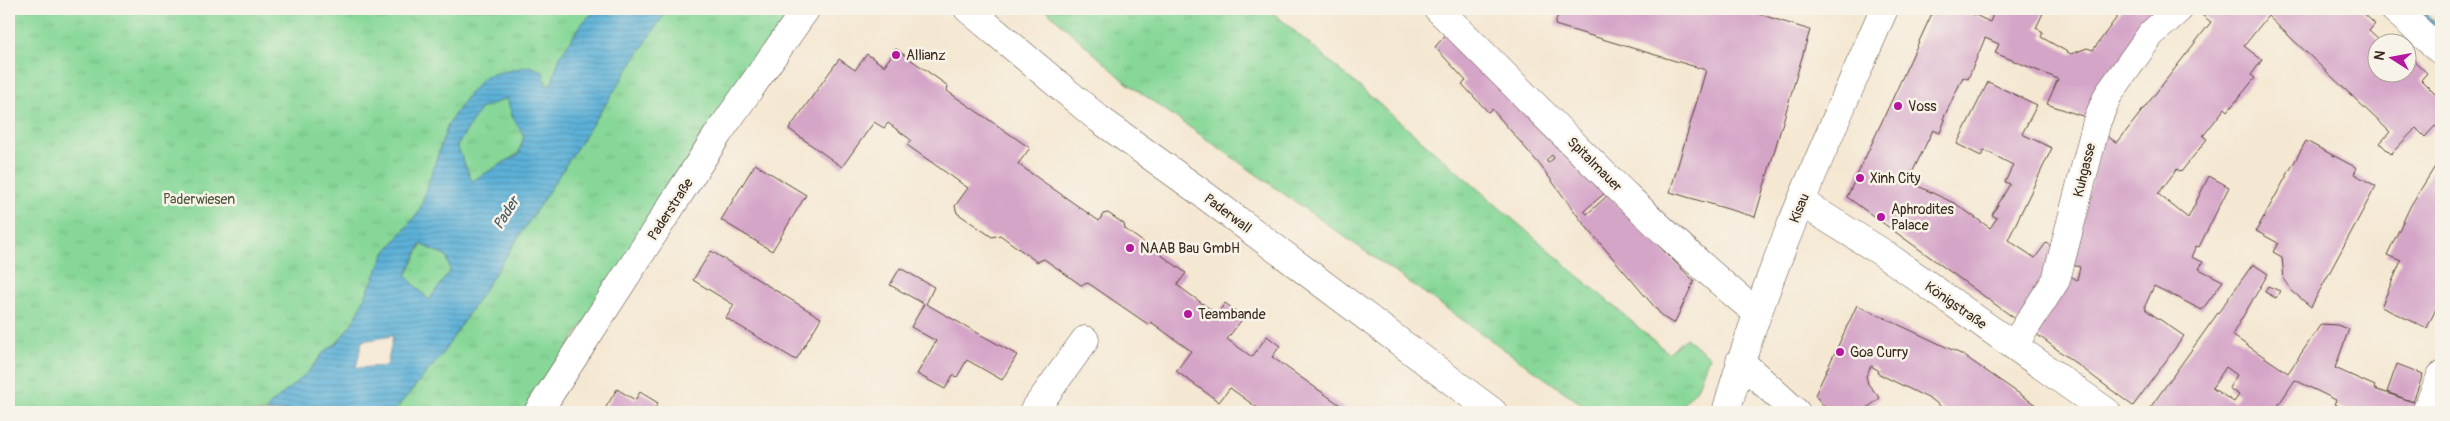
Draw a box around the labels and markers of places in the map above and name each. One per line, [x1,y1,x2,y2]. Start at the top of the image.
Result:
place label: Allianz [906,47,946,64]
marker: Allianz [890,49,902,61]
place label: Voss [1908,98,1937,115]
marker: Voss [1892,100,1904,112]
place label: Xinh City [1870,170,1921,187]
marker: Xinh City [1854,172,1866,184]
place label: Aphrodites Palace [1891,201,1954,234]
marker: Aphrodites Palace [1875,211,1887,223]
place label: NAAB Bau GmbH [1140,240,1240,257]
marker: NAAB Bau GmbH [1124,242,1136,254]
place label: Teambande [1198,306,1266,323]
marker: Teambande [1182,308,1194,320]
place label: Goa Curry [1850,344,1908,361]
marker: Goa Curry [1834,346,1846,358]

